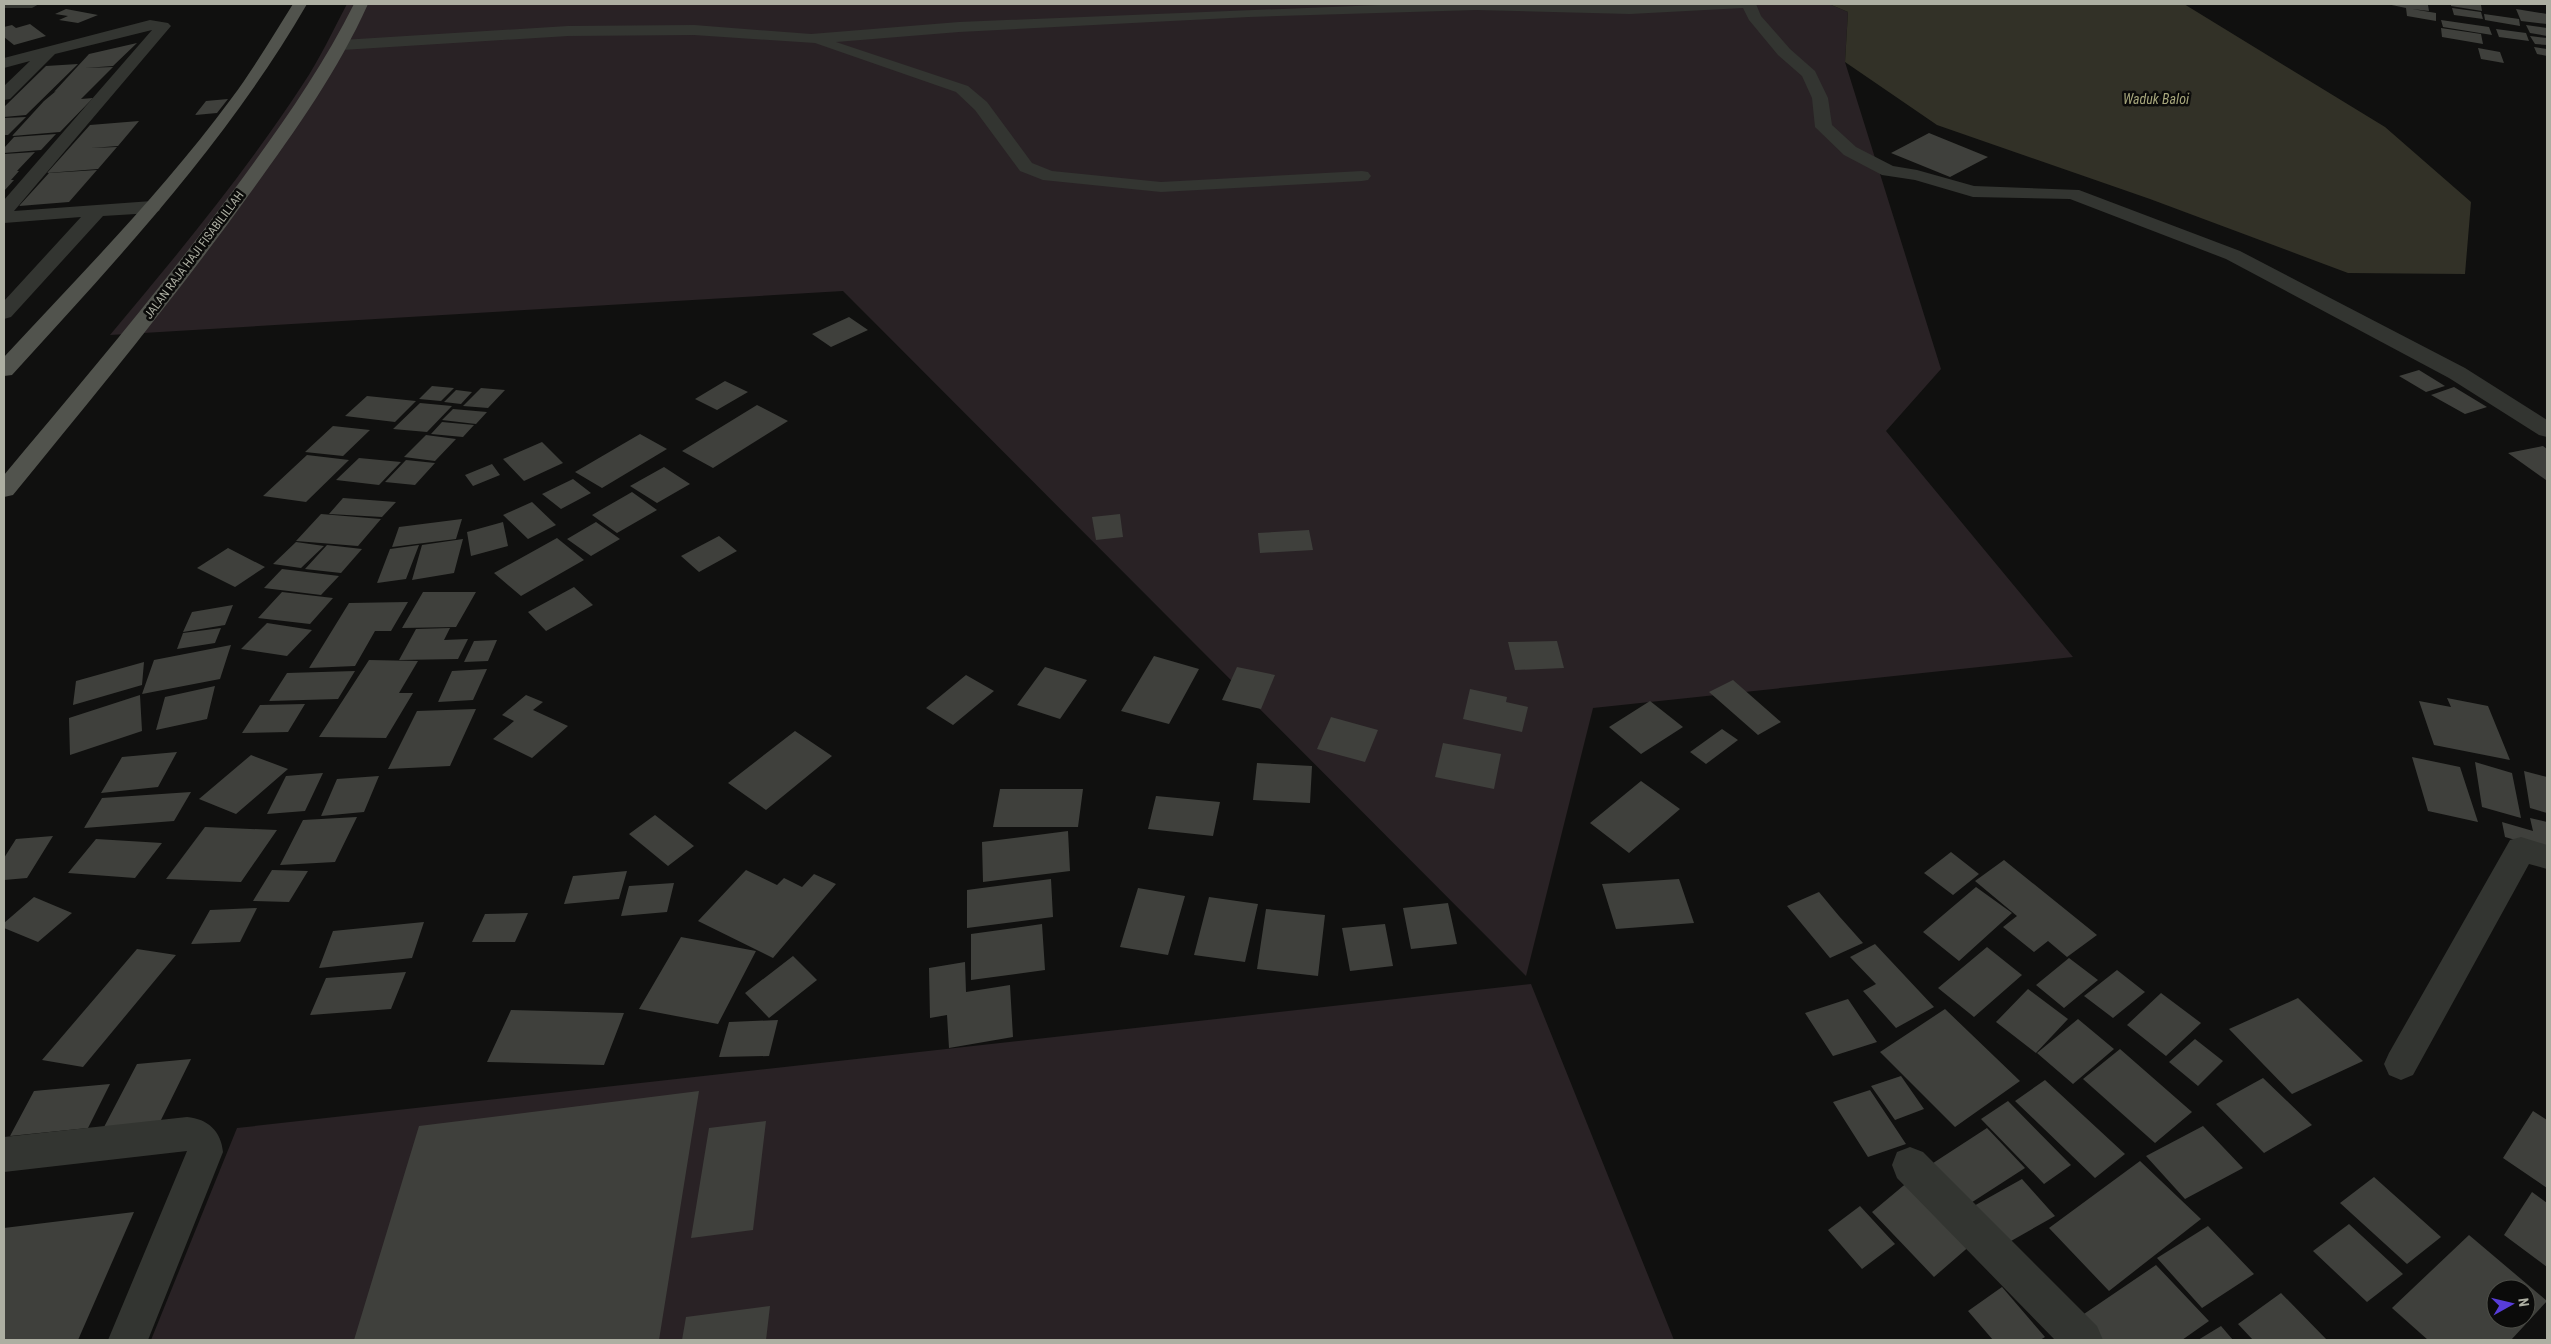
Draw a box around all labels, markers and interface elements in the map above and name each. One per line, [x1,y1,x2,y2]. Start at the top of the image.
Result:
water label: Waduk Baloi [2123,91,2190,107]
street label: JALAN RAJA HAJI FISABILILLAH [141,188,247,322]
north arrow [2486,1279,2536,1329]
text: N [2515,1297,2532,1308]

